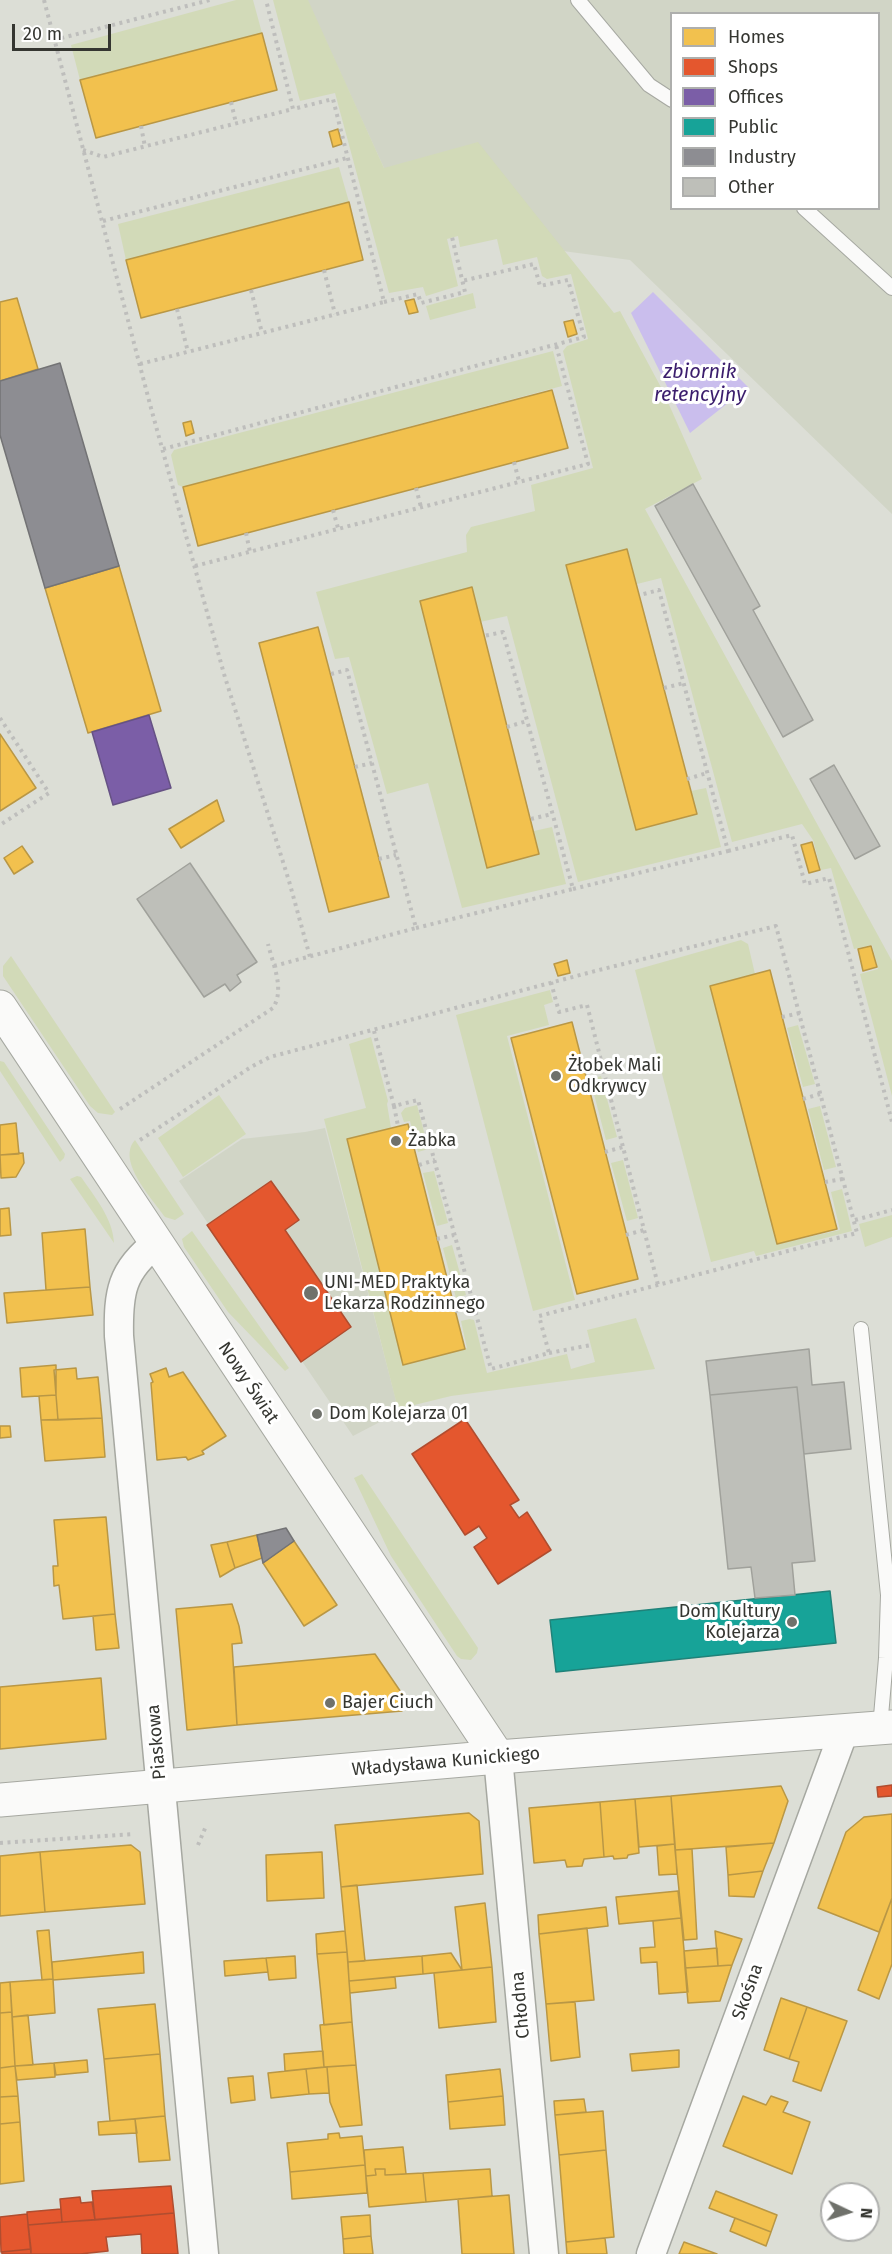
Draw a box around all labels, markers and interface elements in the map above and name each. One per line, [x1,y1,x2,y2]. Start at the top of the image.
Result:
scale bar [15,12,114,50]
legend [670,12,880,210]
text: 20 m [23,23,62,45]
text: Homes [728,26,784,48]
text: Shops [728,56,778,78]
text: Offices [728,86,783,108]
text: Public [728,116,778,138]
text: Industry [728,146,796,168]
text: Other [728,176,774,198]
water label: zbiornik retencyjny [654,360,746,407]
place label: Żłobek Mali Odkrywcy [568,1055,661,1098]
marker: Żłobek Mali Odkrywcy [549,1069,563,1083]
place label: Żabka [408,1130,456,1152]
marker: Żabka [389,1134,403,1148]
place label: UNI-MED Praktyka Lekarza Rodzinnego [324,1272,485,1314]
marker: UNI-MED Praktyka Lekarza Rodzinnego [302,1284,320,1302]
street label: Nowy Świat [213,1338,283,1428]
place label: Dom Kolejarza 01 [329,1403,468,1425]
marker: Dom Kolejarza 01 [310,1407,324,1421]
place label: Dom Kultury Kolejarza [679,1601,780,1644]
marker: Dom Kultury Kolejarza [785,1615,799,1629]
place label: Bajer Ciuch [342,1692,434,1714]
marker: Bajer Ciuch [323,1696,337,1710]
street label: Piaskowa [143,1703,171,1781]
street label: Władysława Kunickiego [351,1743,541,1781]
street label: Skośna [728,1961,768,2023]
street label: Chłodna [507,1970,535,2040]
north arrow [820,2182,880,2242]
text: N [857,2207,876,2219]

